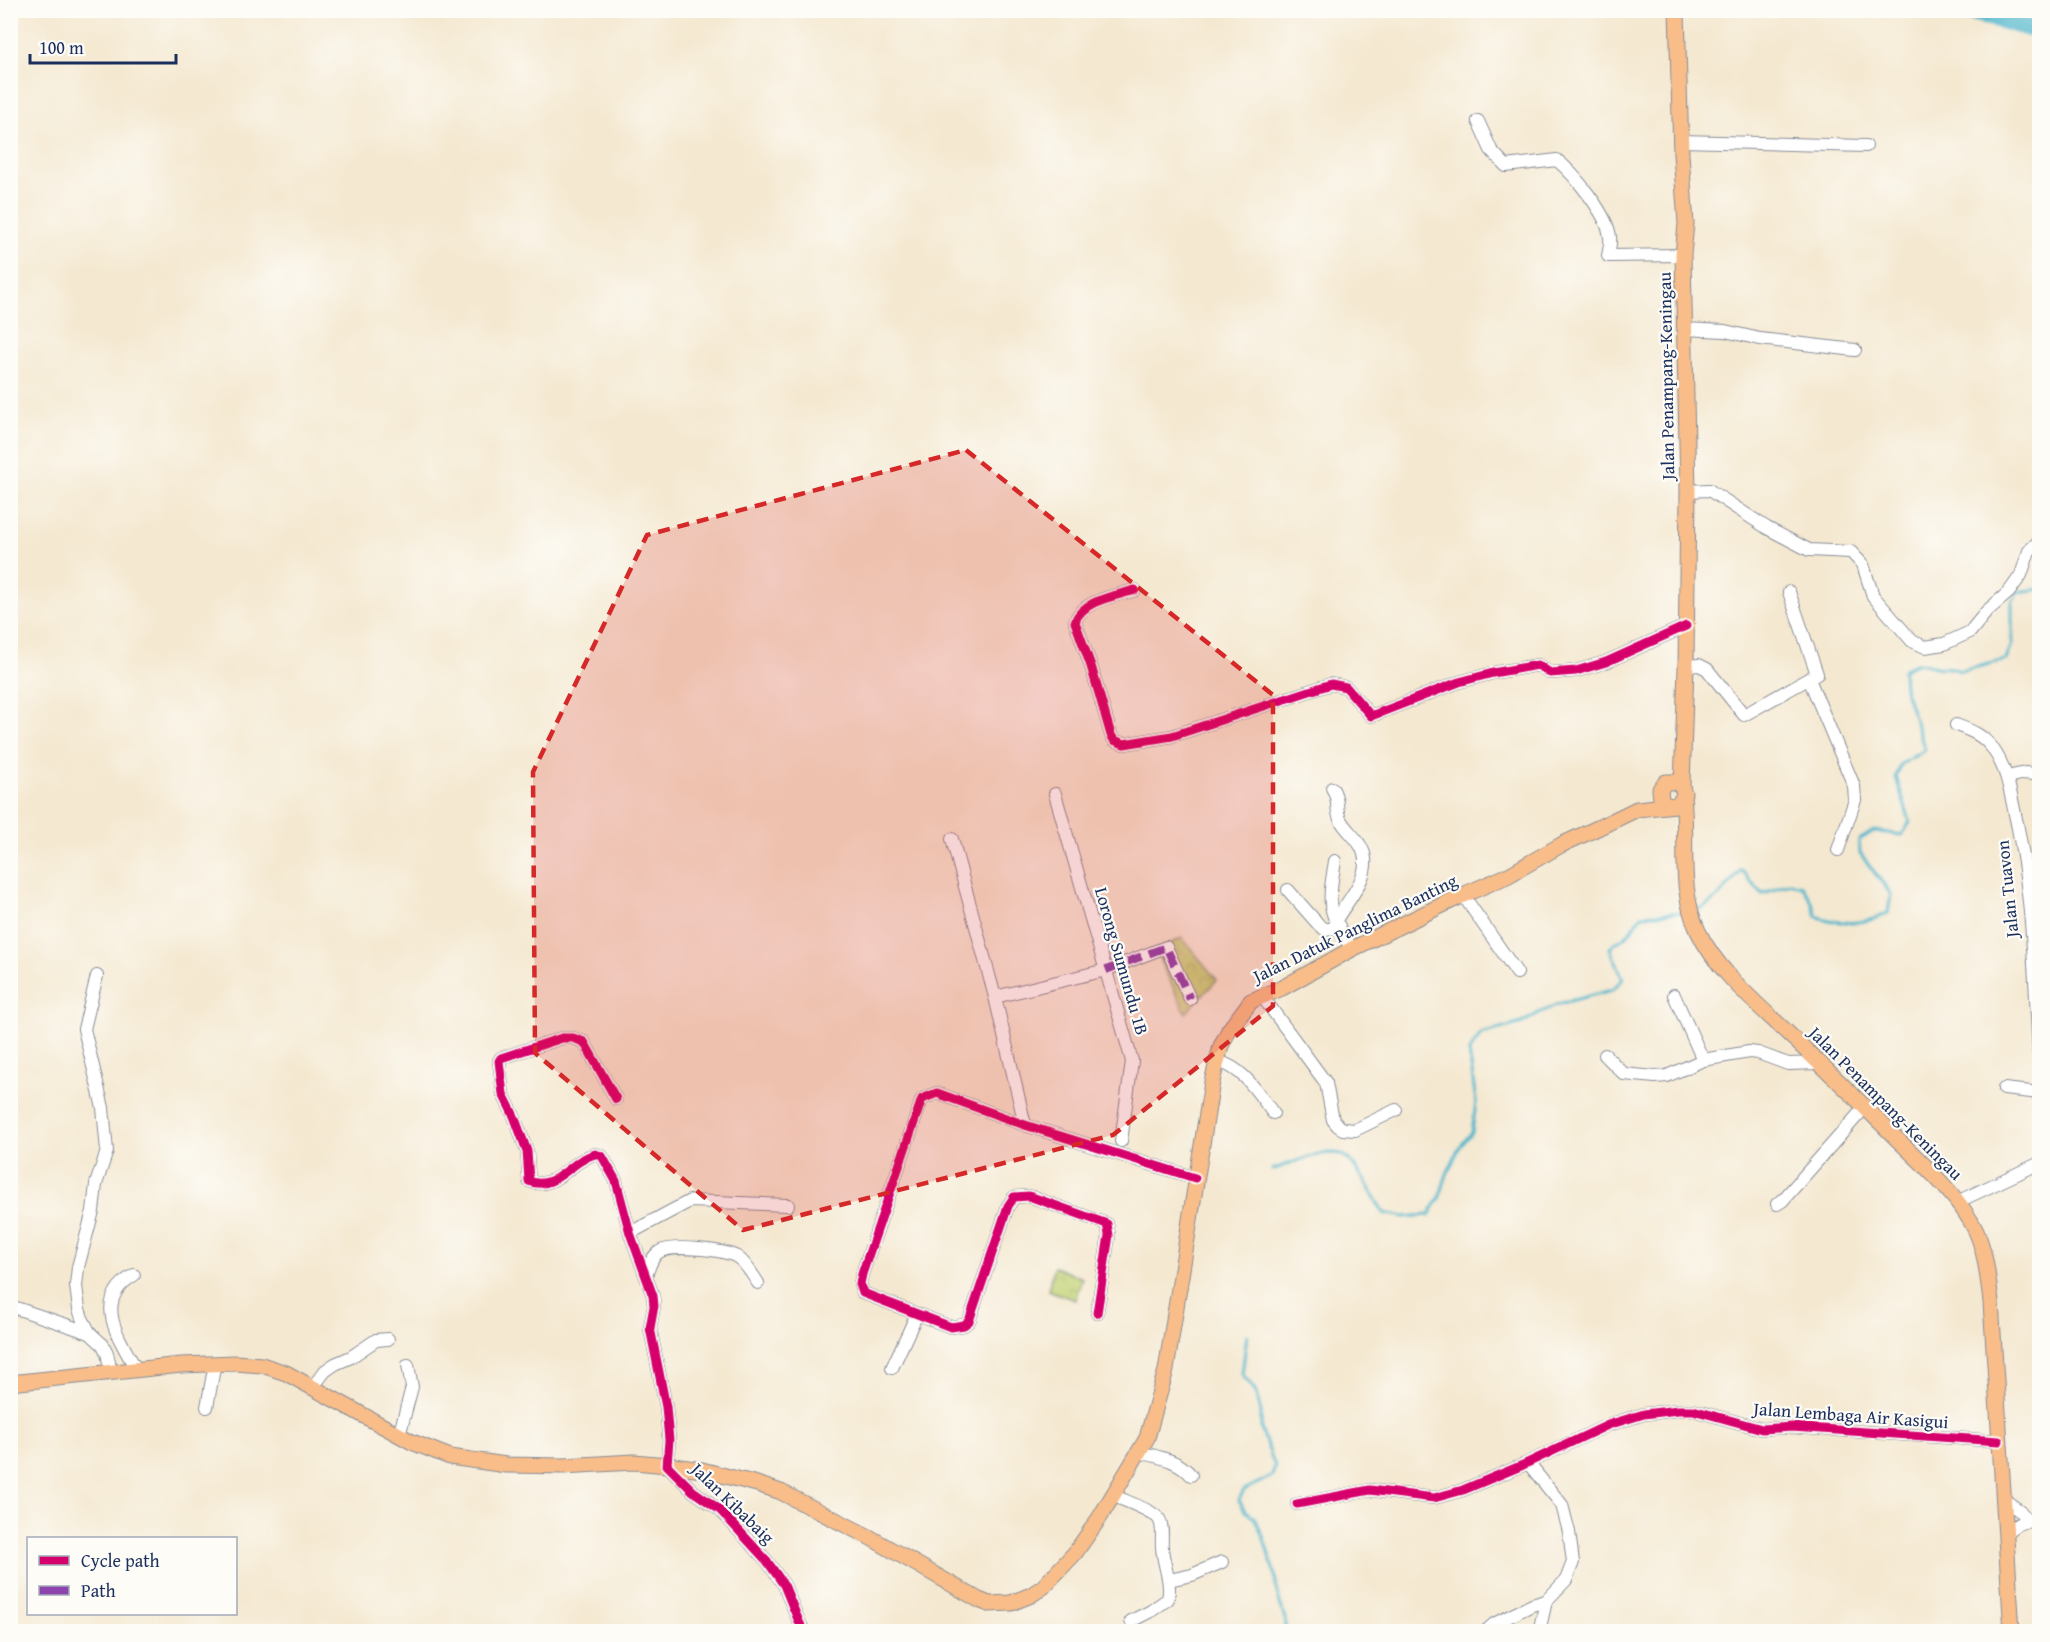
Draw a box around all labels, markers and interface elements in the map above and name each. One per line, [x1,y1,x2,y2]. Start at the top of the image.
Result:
scale bar [30,27,176,65]
text: 100 m [39,34,84,61]
street label: Jalan Penampang-Keningau [1651,271,1681,482]
street label: Jalan Tuavon [1988,839,2026,941]
street label: Jalan Datuk Panglima Banting [1246,867,1462,990]
street label: Lorong Sumundu 1B [1088,884,1156,1038]
street label: Jalan Penampang-Keningau [1801,1018,1969,1186]
street label: Jalan Lembaga Air Kasigui [1751,1395,1949,1435]
street label: Jalan Kibabaig [684,1455,781,1550]
legend [27,1537,237,1615]
text: Cycle path [81,1547,160,1574]
text: Path [81,1577,116,1604]

